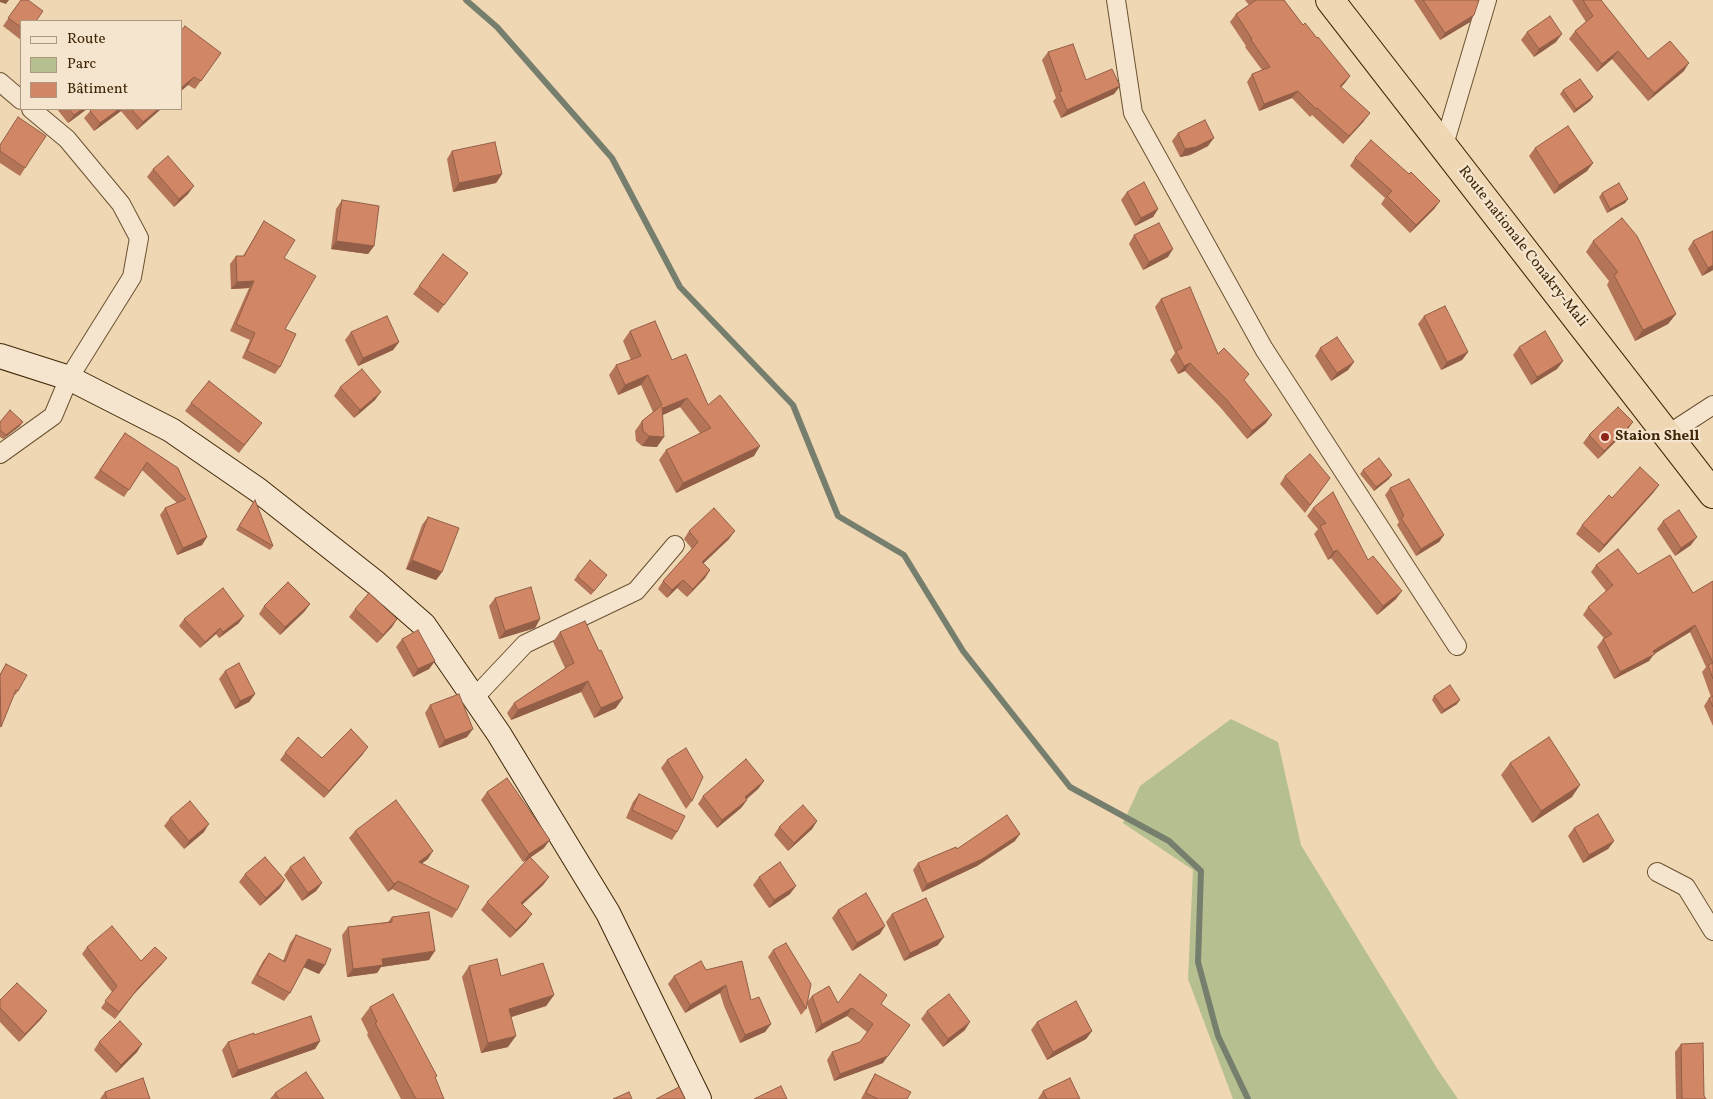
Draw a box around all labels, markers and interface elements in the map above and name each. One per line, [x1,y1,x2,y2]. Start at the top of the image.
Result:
legend [20,20,182,110]
text: Route [67,29,106,50]
text: Parc [67,54,96,75]
text: Bâtiment [67,79,128,100]
street label: Route nationale Conakry-Mali [1454,163,1590,331]
place label: Staion Shell [1615,428,1699,446]
marker: Staion Shell [1599,431,1611,443]

